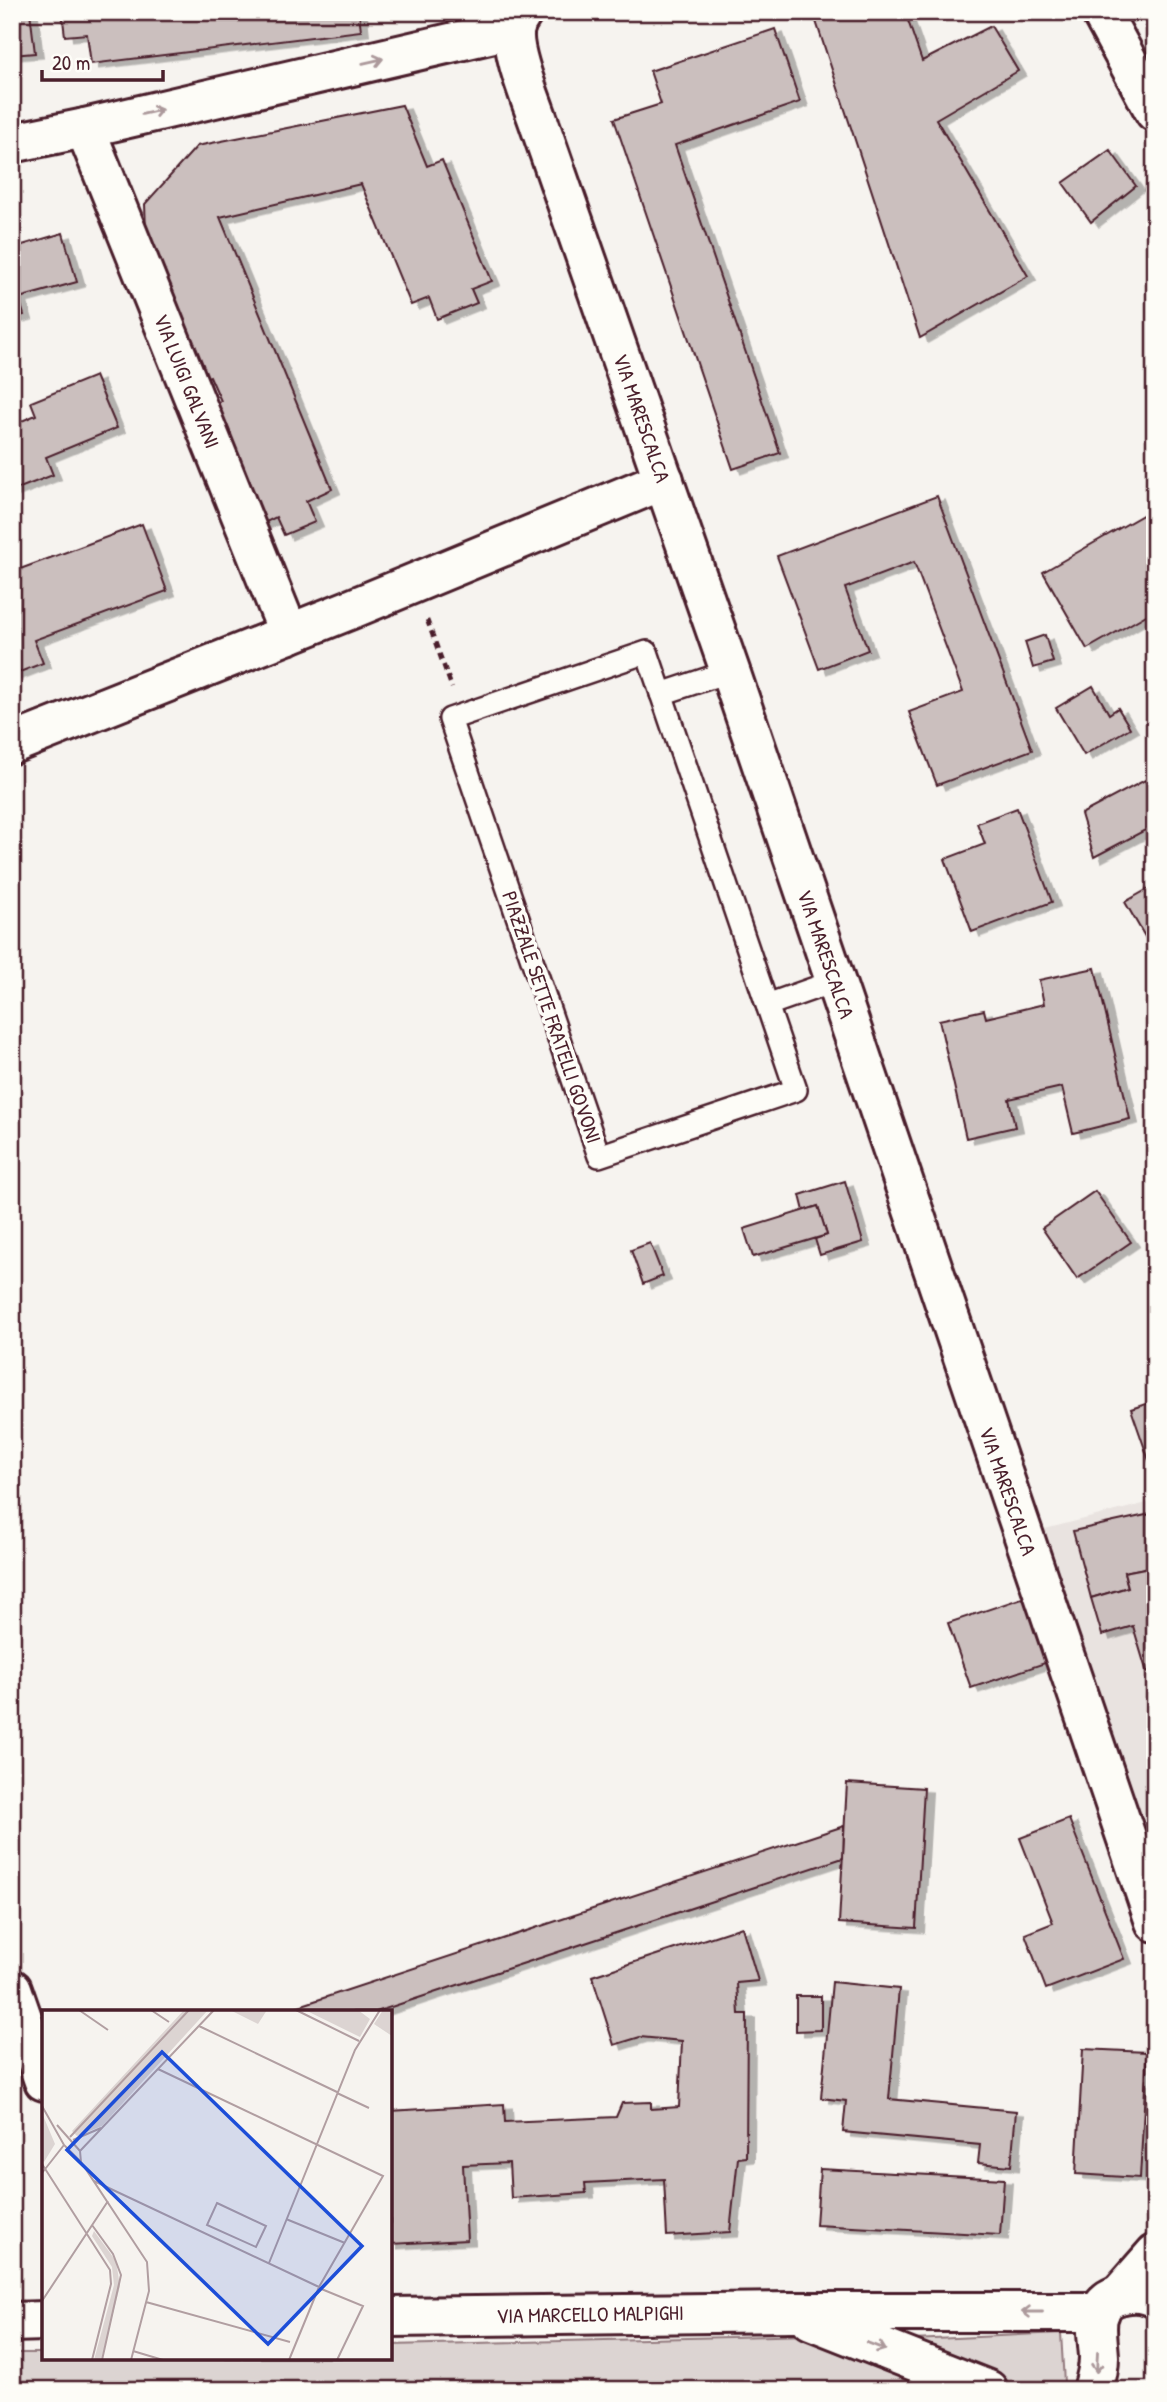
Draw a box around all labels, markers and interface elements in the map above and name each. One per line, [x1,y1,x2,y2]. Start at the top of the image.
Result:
scale bar [42,38,163,82]
text: 20 m [52,48,90,77]
one-way arrow [361,53,384,67]
one-way arrow [140,105,163,118]
street label: VIA LUIGI GALVANI [147,310,227,452]
street label: VIA MARESCALCA [606,350,678,486]
street label: VIA MARESCALCA [790,886,862,1022]
street label: PIAZZALE SETTE FRATELLI GOVONI [495,887,609,1147]
street label: VIA MARESCALCA [972,1423,1044,1559]
inset map [42,2010,392,2360]
street label: VIA MARCELLO MALPIGHI [496,2298,684,2330]
one-way arrow [1021,2305,1044,2319]
one-way arrow [865,2340,886,2353]
one-way arrow [1090,2350,1103,2373]

